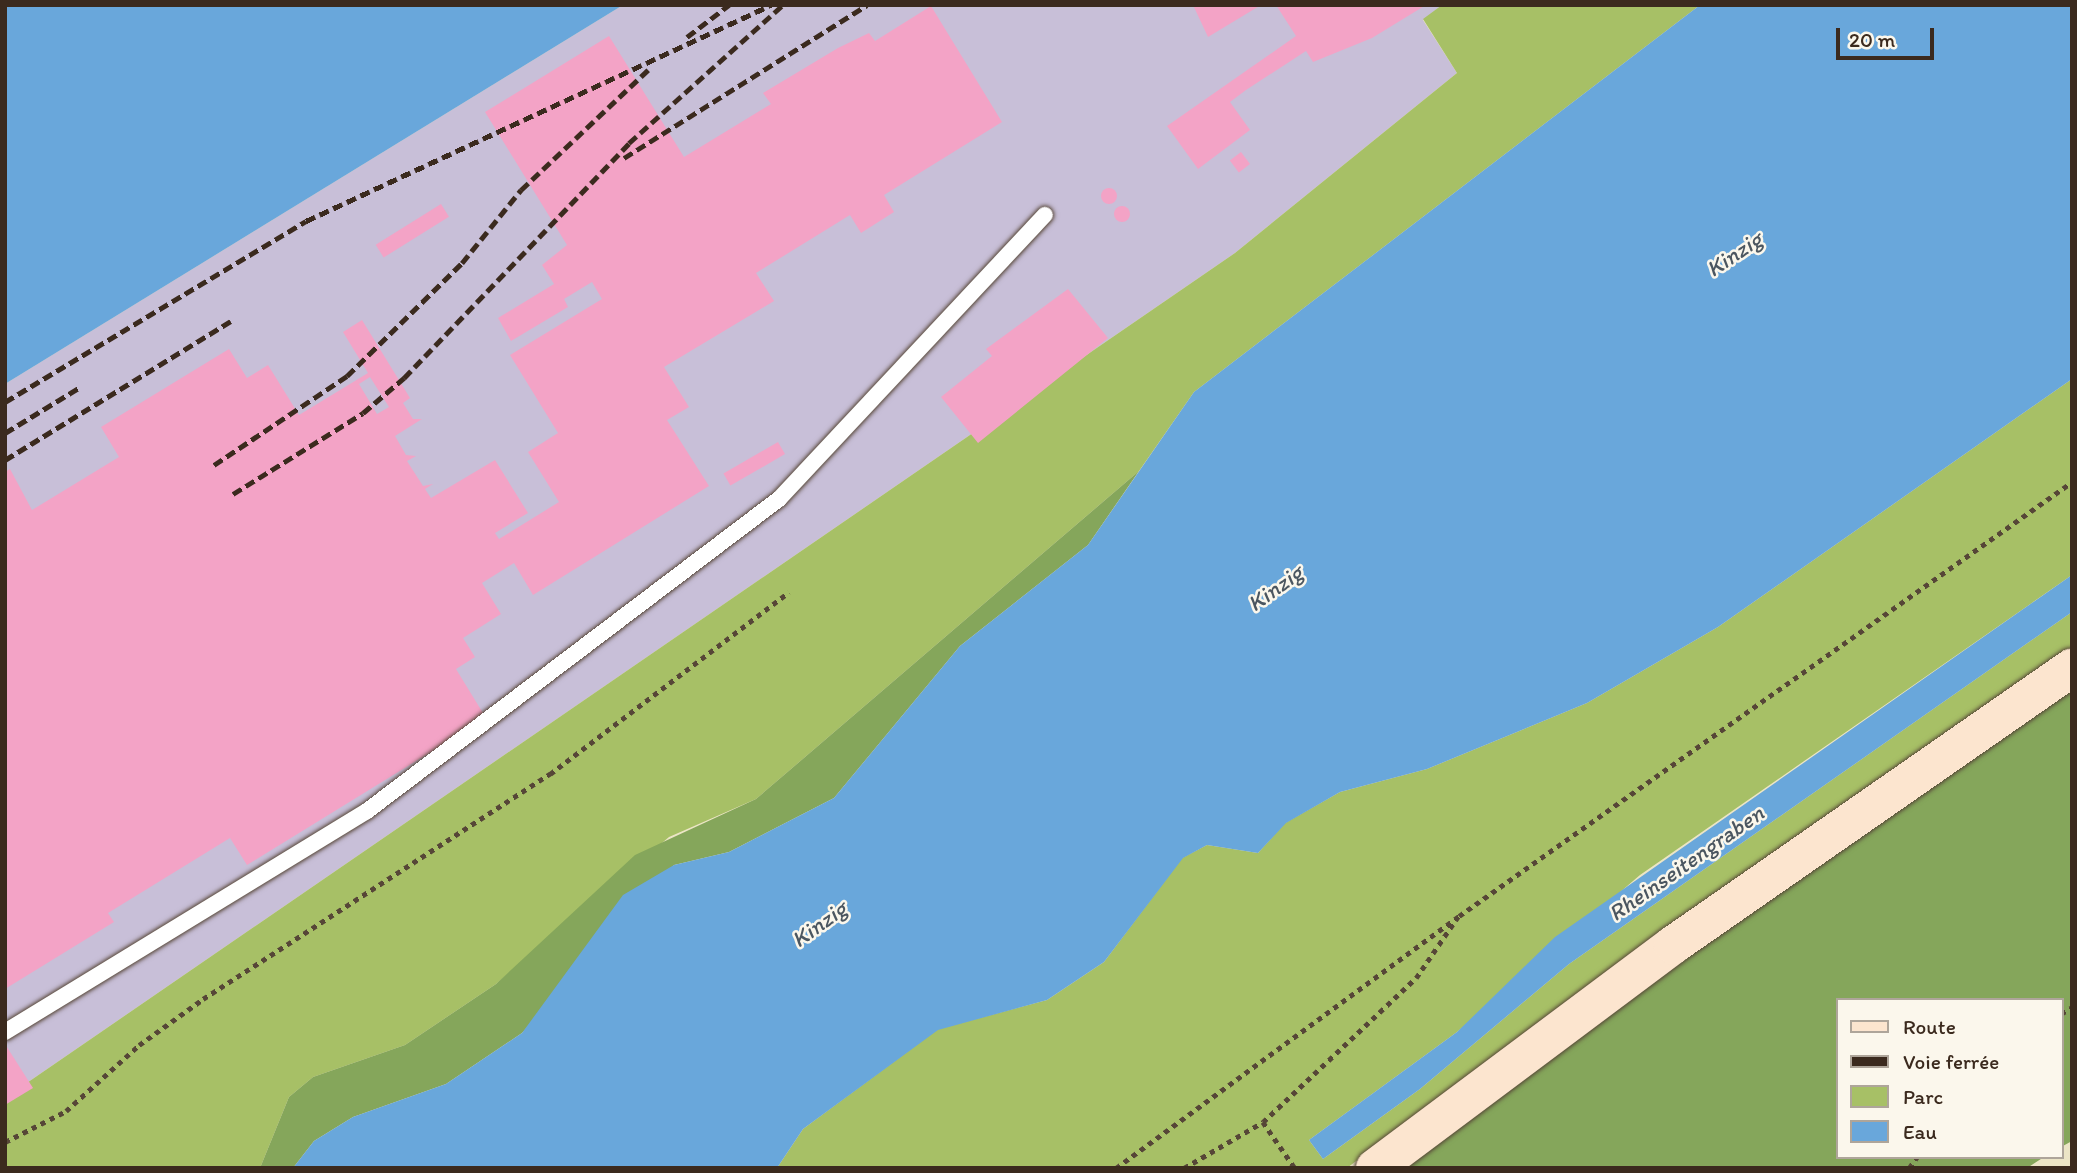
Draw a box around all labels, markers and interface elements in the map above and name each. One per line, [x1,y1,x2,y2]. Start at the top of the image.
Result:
scale bar [1839,14,1937,58]
text: 20 m [1849,27,1895,52]
water label: Kinzig [1701,225,1767,283]
water label: Kinzig [1242,559,1308,617]
water label: Rheinseitengraben [1603,799,1769,927]
water label: Kinzig [786,895,852,953]
legend [1836,998,2063,1159]
text: Route [1903,1014,1956,1039]
text: Voie ferrée [1903,1049,1999,1074]
text: Parc [1903,1084,1943,1109]
text: Eau [1903,1119,1937,1144]

